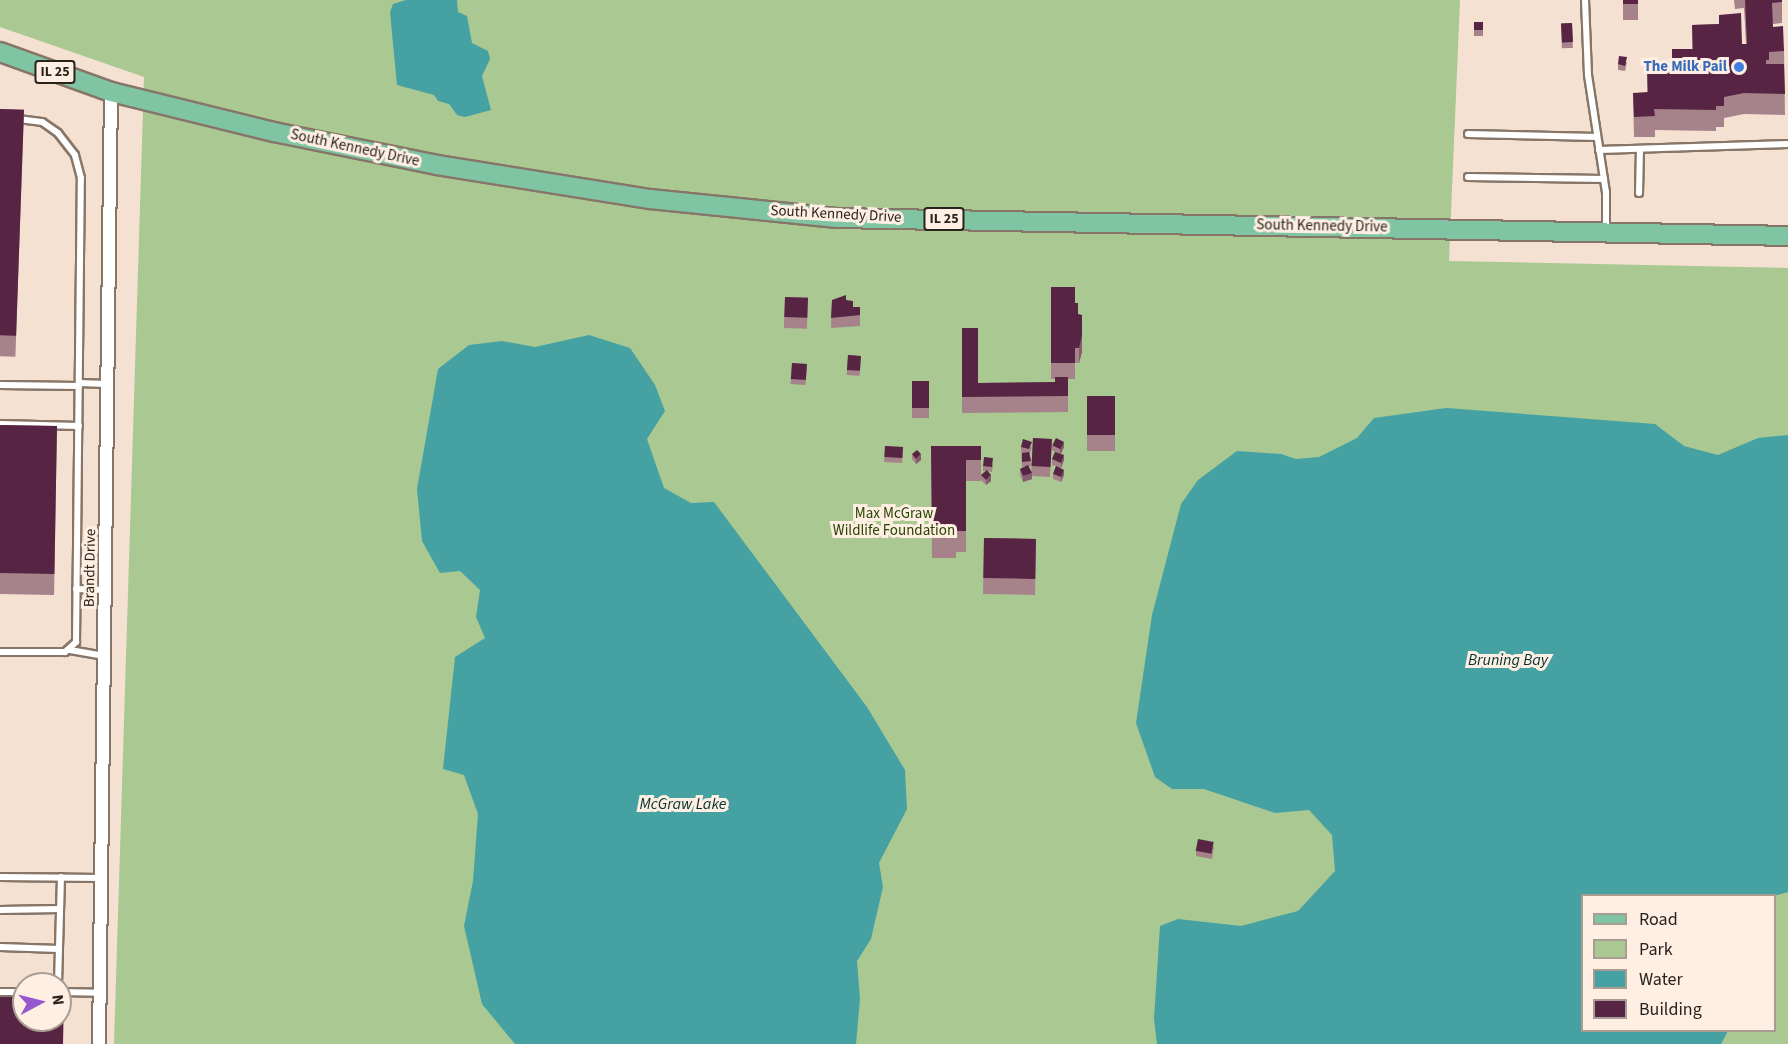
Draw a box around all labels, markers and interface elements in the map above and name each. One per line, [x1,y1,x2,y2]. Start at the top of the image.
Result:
place label: The Milk Pail [1643,58,1727,76]
marker: The Milk Pail [1732,60,1746,74]
road number: IL 25 [34,61,76,83]
street label: South Kennedy Drive [289,126,421,170]
street label: South Kennedy Drive [770,202,902,226]
road number: IL 25 [923,208,965,230]
street label: South Kennedy Drive [1256,216,1388,236]
park label: Max McGraw Wildlife Foundation [833,504,955,539]
street label: Brandt Drive [80,529,100,607]
water label: Bruning Bay [1468,650,1548,670]
water label: McGraw Lake [640,794,726,814]
legend [1581,894,1776,1032]
text: Road [1639,907,1678,932]
text: Park [1639,937,1673,962]
text: Water [1639,967,1683,992]
north arrow [12,972,72,1032]
text: N [46,993,69,1007]
text: Building [1639,997,1702,1022]

